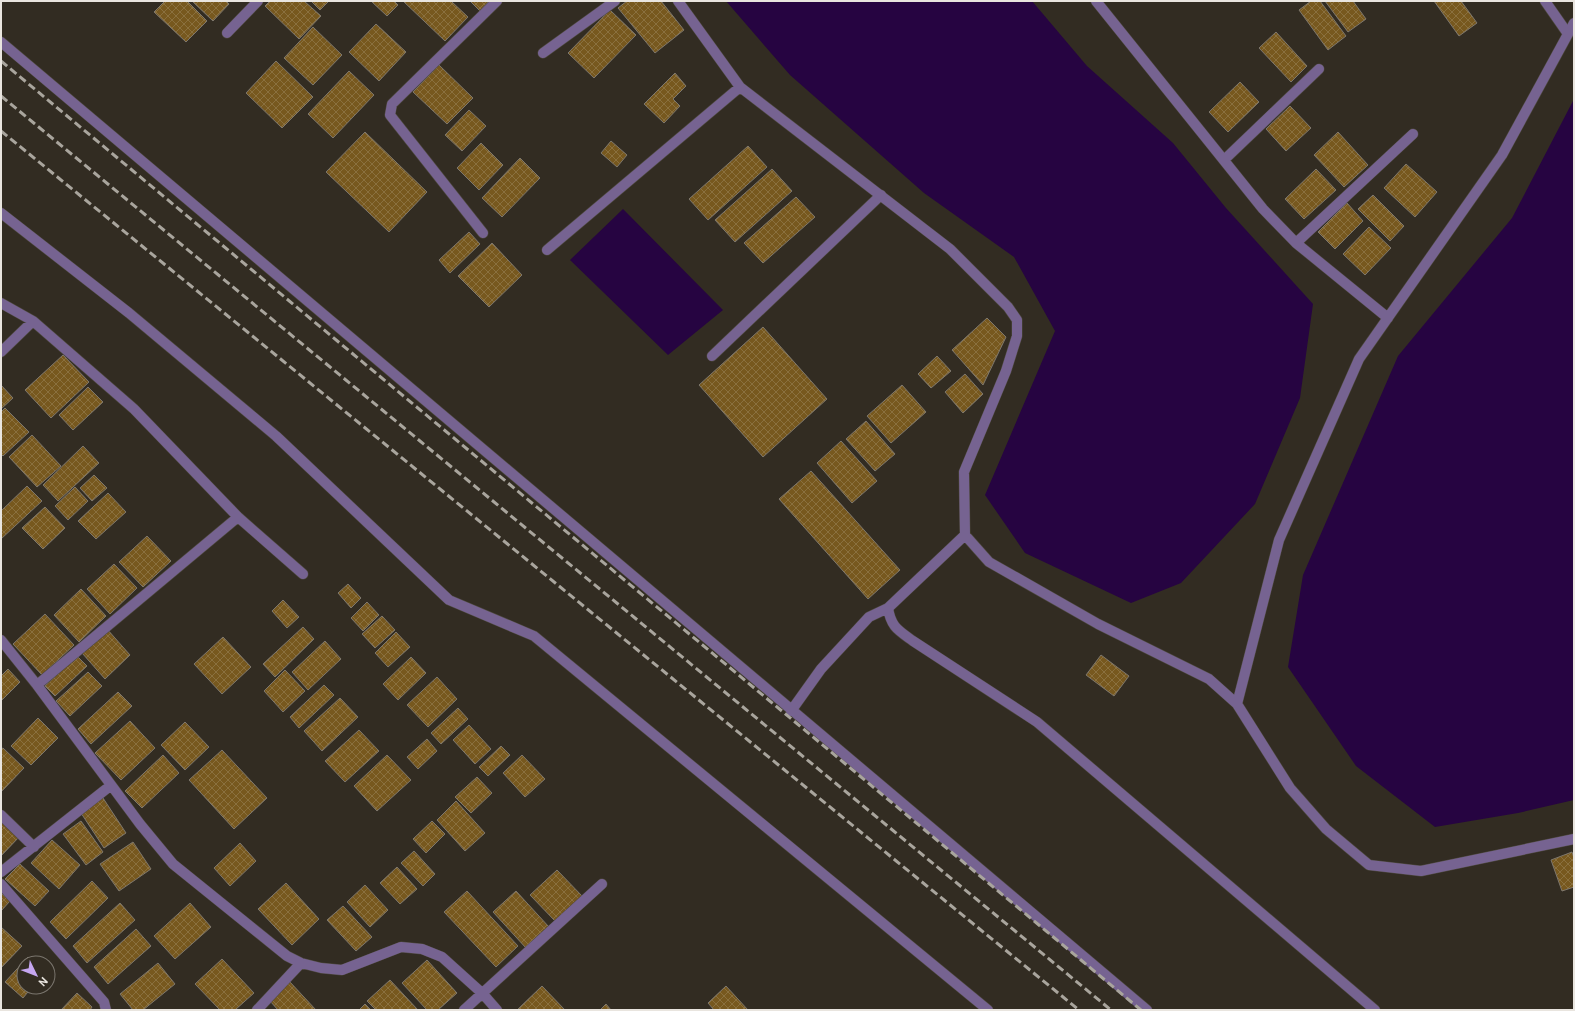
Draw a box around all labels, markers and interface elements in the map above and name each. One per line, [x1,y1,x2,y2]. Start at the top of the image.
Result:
north arrow [16,955,56,995]
text: N [36,974,51,989]

